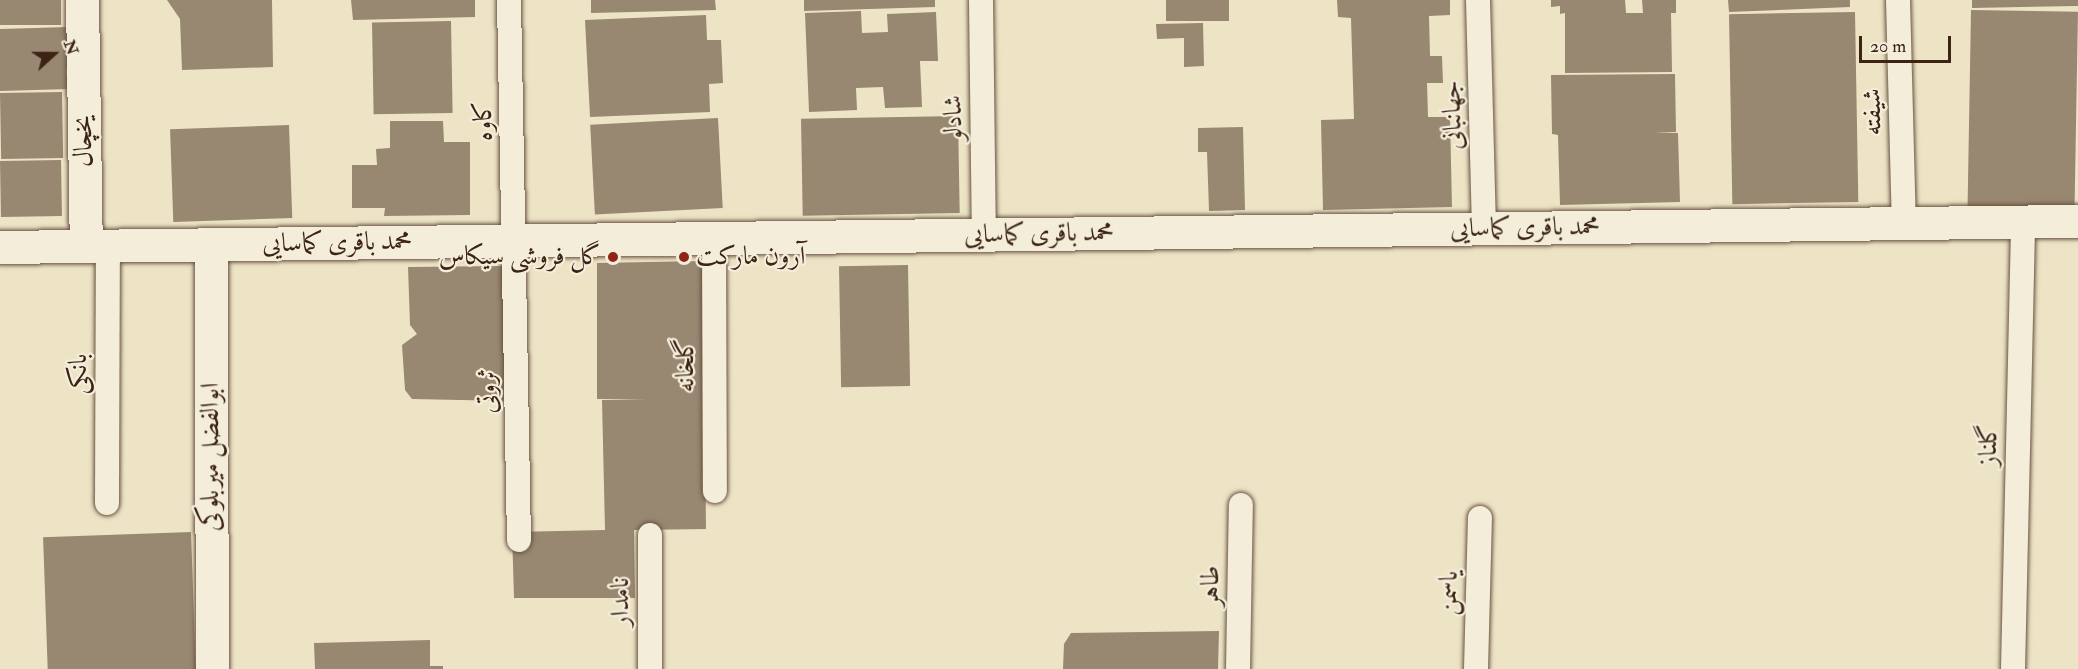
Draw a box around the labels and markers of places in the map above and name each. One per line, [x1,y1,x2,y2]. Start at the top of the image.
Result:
place label: گل فروشی سیکاس [439,241,601,273]
place label: آرون مارکت [696,241,805,273]
marker: گل فروشی سیکاس [606,250,620,264]
marker: آرون مارکت [677,250,691,264]

